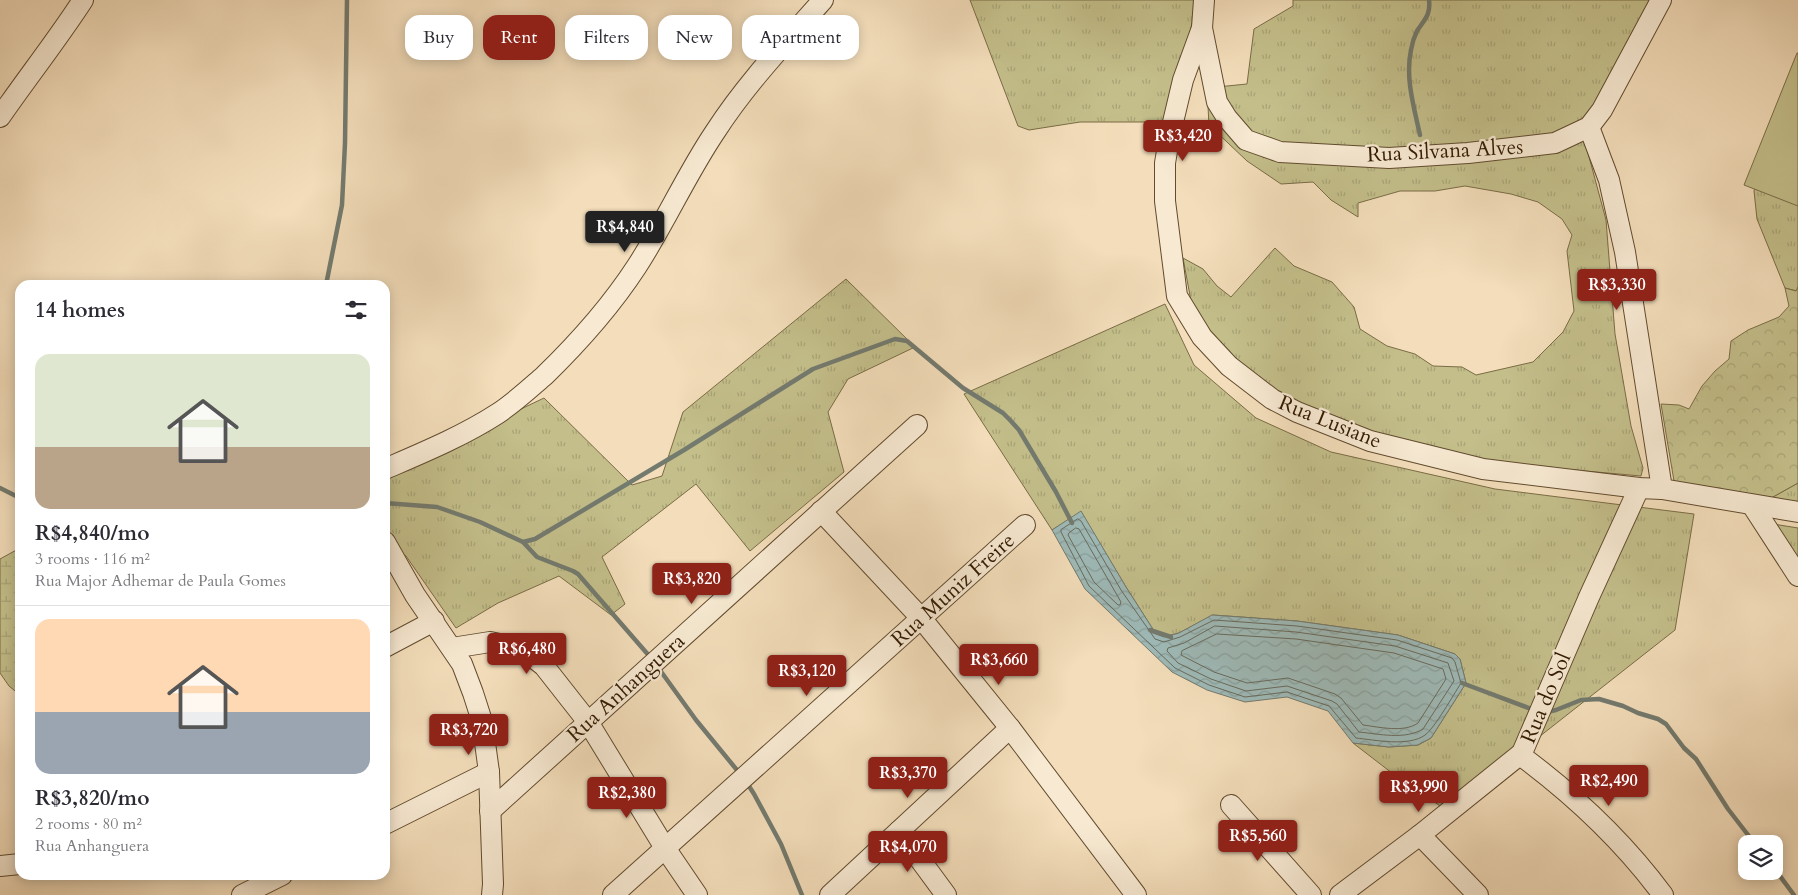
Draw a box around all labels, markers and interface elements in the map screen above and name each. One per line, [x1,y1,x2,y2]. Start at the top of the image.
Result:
chip: Buy [405,15,473,60]
chip: Rent [483,15,555,60]
chip: Filters [565,15,648,60]
chip: New [658,15,732,60]
chip: Apartment [742,15,859,60]
pin: R$3,420 [1137,120,1229,162]
text: R$3,420 [1154,125,1212,147]
street label: Rua Silvana Alves [1366,132,1524,170]
pin: R$4,840 [579,210,671,253]
text: R$4,840 [596,216,654,238]
pin: R$3,330 [1571,268,1663,311]
text: R$3,330 [1588,274,1646,296]
text: 14 homes [35,296,125,325]
icon: filters [342,296,370,324]
icon: home [158,386,248,476]
street label: Rua Lusiane [1274,388,1386,456]
text: R$4,840/mo [35,519,149,548]
street label: Rua Muniz Freire [885,527,1021,653]
text: 3 rooms · 116 m² [35,548,150,570]
pin: R$3,820 [646,562,738,605]
text: R$3,820 [663,568,721,590]
text: Rua Major Adhemar de Paula Gomes [35,570,286,592]
street label: Rua Anhanguera [561,627,691,749]
pin: R$6,480 [481,632,573,675]
text: R$6,480 [498,638,556,660]
pin: R$3,660 [953,644,1045,686]
street label: Rua do Sol [1514,648,1578,748]
text: R$3,660 [970,649,1028,671]
icon: home [158,652,248,742]
pin: R$3,120 [761,654,853,697]
text: R$3,120 [778,660,836,682]
pin: R$3,720 [423,714,515,756]
text: R$3,720 [440,719,498,741]
pin: R$3,370 [862,756,954,799]
text: R$3,370 [879,762,937,784]
pin: R$2,490 [1563,764,1655,807]
pin: R$3,990 [1373,770,1465,813]
text: R$2,490 [1580,770,1638,792]
pin: R$2,380 [581,776,673,819]
text: R$3,990 [1390,776,1448,798]
text: R$2,380 [598,782,656,804]
text: R$3,820/mo [35,784,149,813]
text: 2 rooms · 80 m² [35,813,142,835]
pin: R$5,560 [1212,820,1304,862]
text: R$5,560 [1229,825,1287,847]
pin: R$4,070 [862,830,954,873]
text: Rua Anhanguera [35,835,149,857]
map controls [1738,835,1783,880]
button: layers [1738,835,1783,880]
text: R$4,070 [879,836,937,858]

